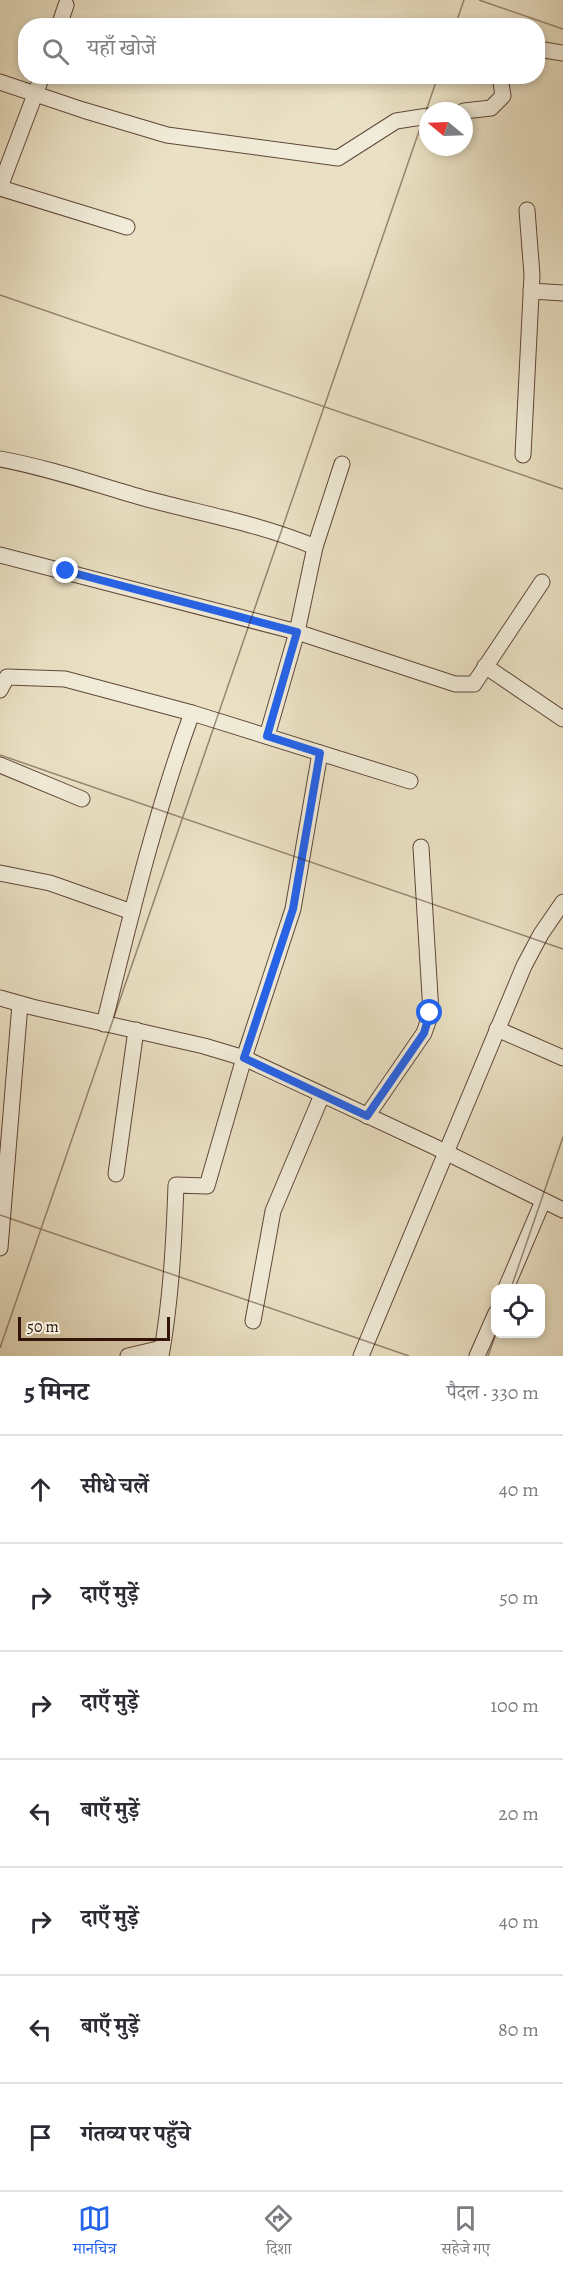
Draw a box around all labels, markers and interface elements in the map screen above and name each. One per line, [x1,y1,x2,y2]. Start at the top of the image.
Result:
search box [18,18,545,84]
text: यहाँ खोजें [87,33,156,63]
icon: search [39,35,72,68]
north arrow [419,102,473,156]
route end [52,557,78,583]
route start [416,999,442,1025]
map controls [491,1284,545,1338]
button: locate [491,1284,545,1338]
scale bar [18,1314,170,1342]
text: 50 m [27,1316,59,1338]
text: 5 मिनट [24,1374,89,1409]
text: पैदल · 330 m [447,1379,539,1406]
text: सीधे चलें [81,1471,149,1501]
icon: ahead [24,1473,57,1506]
text: 40 m [499,1476,539,1503]
text: दाएँ मुड़ें [81,1579,139,1609]
icon: right [24,1581,57,1614]
text: 50 m [499,1584,539,1611]
text: दाएँ मुड़ें [81,1687,139,1717]
icon: right [24,1689,57,1722]
text: 100 m [490,1692,539,1719]
text: बाएँ मुड़ें [81,1795,139,1825]
icon: left [24,1797,57,1830]
text: 20 m [498,1800,539,1827]
text: दाएँ मुड़ें [81,1903,139,1933]
icon: right [24,1905,57,1938]
text: 40 m [499,1908,539,1935]
text: बाएँ मुड़ें [81,2011,139,2041]
icon: left [24,2013,57,2046]
text: 80 m [498,2016,539,2043]
text: गंतव्य पर पहुँचे [81,2119,190,2149]
icon: arrive [24,2121,57,2154]
tab: मानचित्र [73,2202,116,2264]
tab: दिशा [262,2202,295,2264]
tab: सहेजे गए [441,2202,490,2264]

